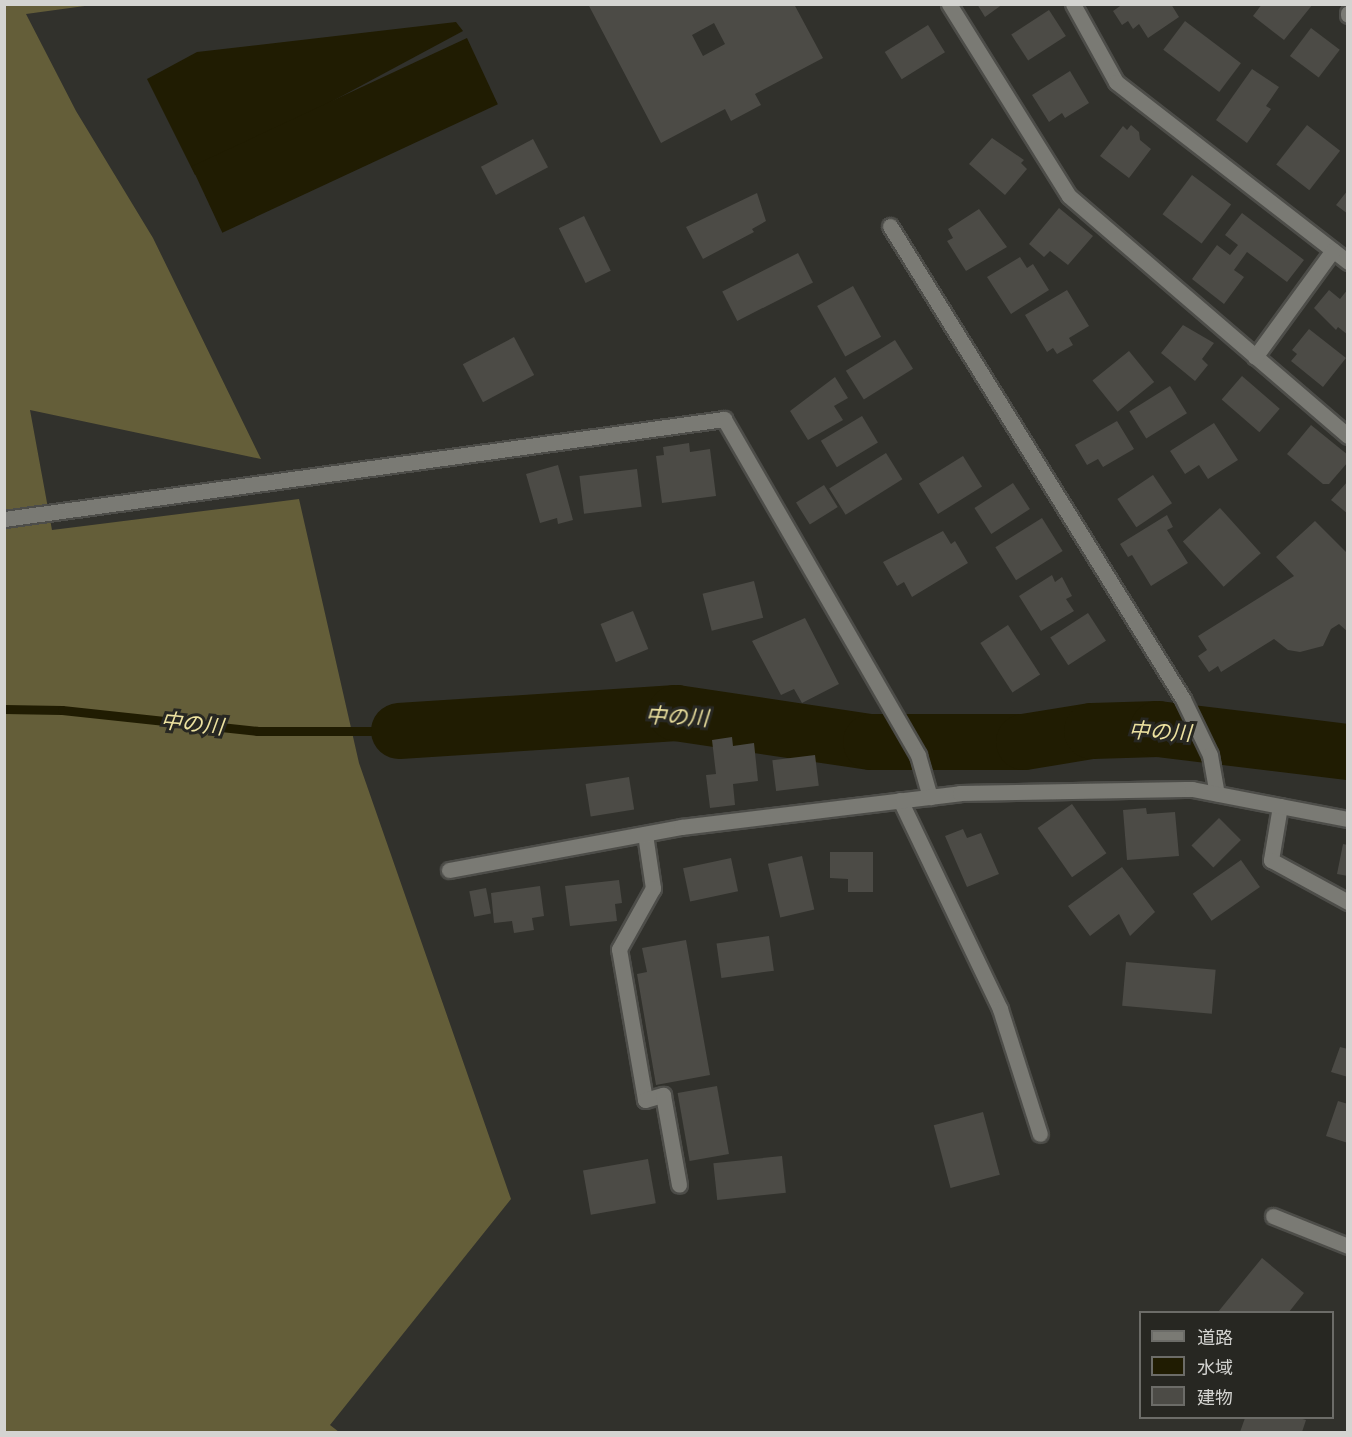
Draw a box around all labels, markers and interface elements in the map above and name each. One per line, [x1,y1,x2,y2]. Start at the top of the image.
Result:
water label: 中の川 [645,703,709,731]
water label: 中の川 [159,708,225,740]
water label: 中の川 [1128,718,1192,746]
legend [1139,1311,1334,1419]
text: 道路 [1197,1327,1233,1348]
text: 水域 [1197,1357,1233,1378]
text: 建物 [1197,1387,1233,1408]

